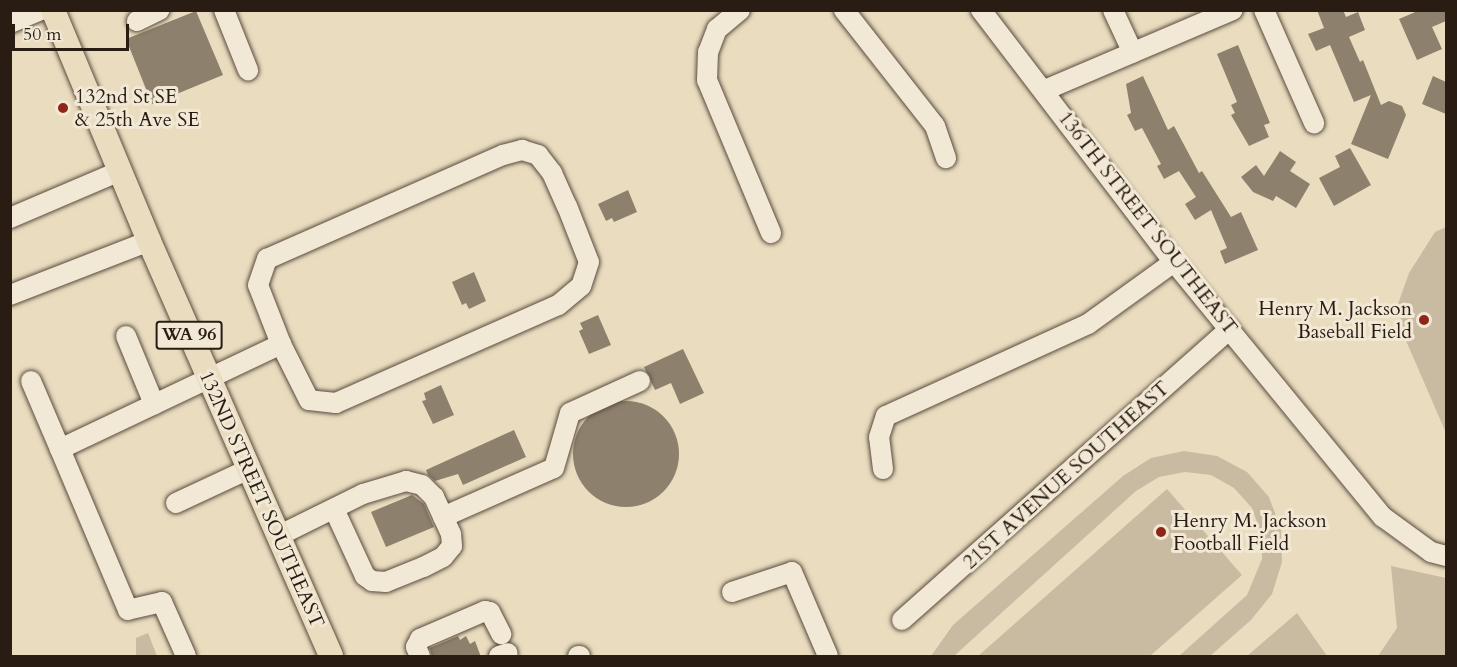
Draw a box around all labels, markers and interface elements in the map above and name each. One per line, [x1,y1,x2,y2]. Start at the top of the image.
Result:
scale bar [15,12,132,50]
text: 50 m [23,22,62,47]
place label: 132nd St SE & 25th Ave SE [75,84,200,131]
marker: 132nd St SE & 25th Ave SE [56,101,70,115]
street label: 136TH STREET SOUTHEAST [1053,106,1243,340]
place label: Henry M. Jackson Baseball Field [1258,296,1412,343]
marker: Henry M. Jackson Baseball Field [1417,313,1431,327]
road number: WA 96 [154,320,224,350]
street label: 132ND STREET SOUTHEAST [194,367,330,631]
street label: 21ST AVENUE SOUTHEAST [958,376,1174,574]
place label: Henry M. Jackson Football Field [1173,508,1327,555]
marker: Henry M. Jackson Football Field [1154,525,1168,539]

